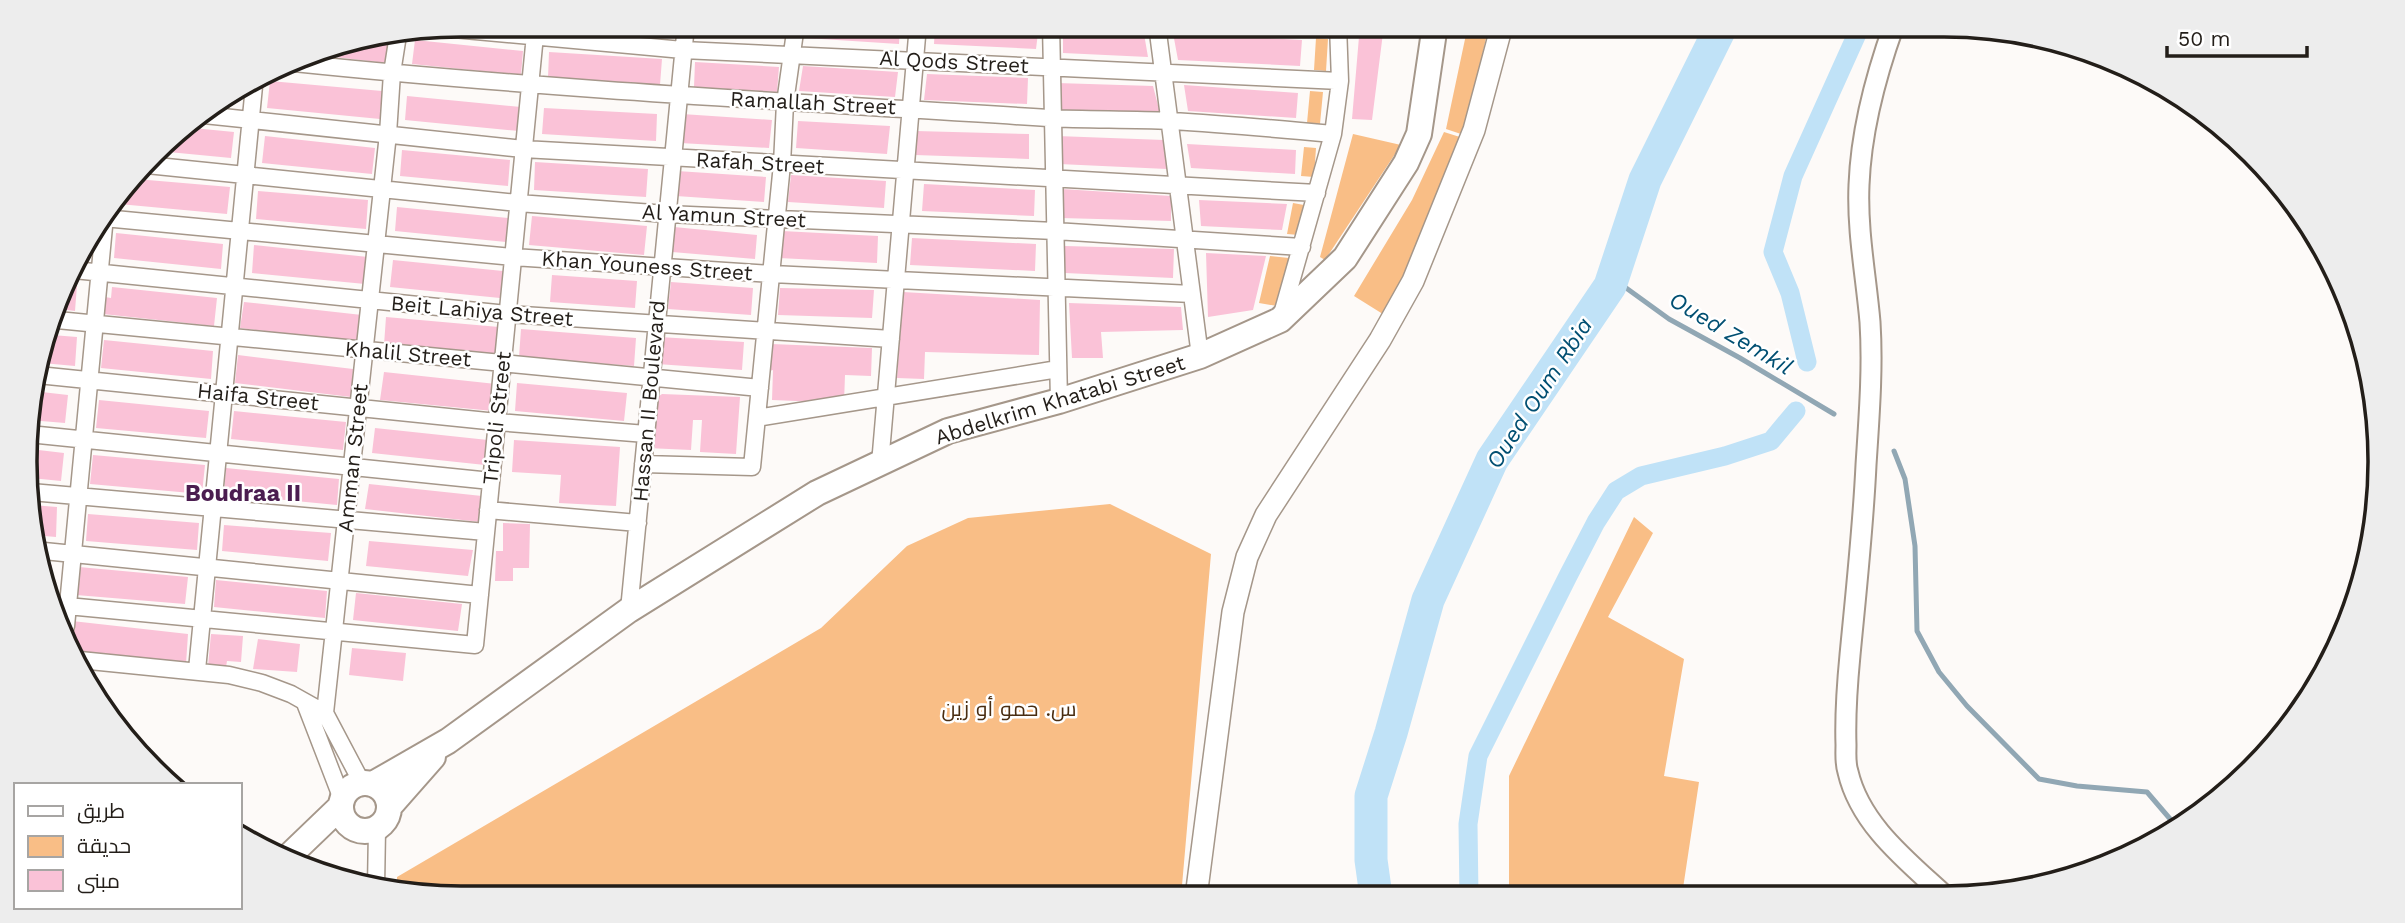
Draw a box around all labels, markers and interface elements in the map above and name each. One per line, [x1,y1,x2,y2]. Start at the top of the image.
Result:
scale bar [2167,14,2307,58]
text: 50 m [2178,26,2230,51]
street label: Al Qods Street [879,45,1030,78]
street label: Ramallah Street [730,86,897,119]
street label: Rafah Street [695,147,825,178]
street label: Al Yamun Street [641,199,807,232]
street label: Khan Youness Street [541,246,754,285]
water label: Oued Zemkil [1664,286,1797,381]
street label: Beit Lahiya Street [390,290,574,331]
street label: Hassan II Boulevard [627,299,670,503]
water label: Oued Oum Rbia [1481,313,1598,474]
street label: Khalil Street [344,336,472,371]
street label: Abdelkrim Khatabi Street [932,349,1188,449]
street label: Tripoli Street [477,350,516,486]
street label: Haifa Street [196,378,320,415]
street label: Amman Street [332,382,373,533]
district label: Boudraa II [185,480,301,507]
park label: س. حمو أو زين [941,696,1077,722]
legend [14,783,242,909]
text: طريق [77,798,125,824]
text: حديقة [77,833,131,858]
text: مبنى [77,868,120,894]

